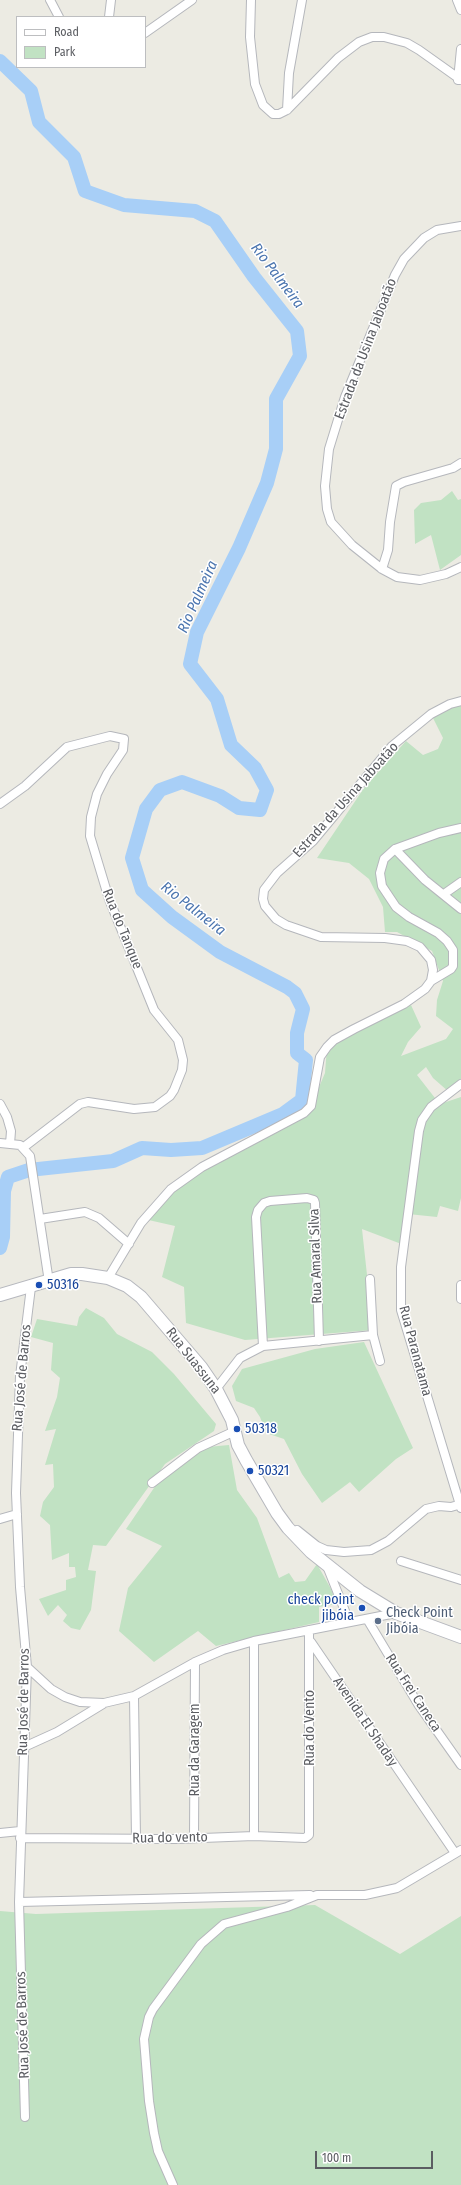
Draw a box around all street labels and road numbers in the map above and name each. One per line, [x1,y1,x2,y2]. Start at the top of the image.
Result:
street label: Estrada da Usina Jaboatão [331,276,401,422]
street label: Estrada da Usina Jaboatão [290,739,402,861]
street label: Rua do Tanque [98,886,146,972]
street label: Rua Amaral Silva [306,1208,326,1304]
street label: Rua Paranatama [395,1304,435,1398]
street label: Rua José de Barros [9,1324,35,1432]
street label: Rua Suassuna [162,1325,224,1397]
street label: Rua José de Barros [15,1648,33,1756]
street label: Rua Frei Caneca [381,1651,445,1735]
street label: Avenida El Shaday [329,1674,401,1770]
street label: Rua do Vento [302,1690,318,1766]
street label: Rua da Garagem [187,1704,203,1796]
street label: Rua do vento [132,1829,208,1847]
street label: Rua José de Barros [13,1971,33,2079]

